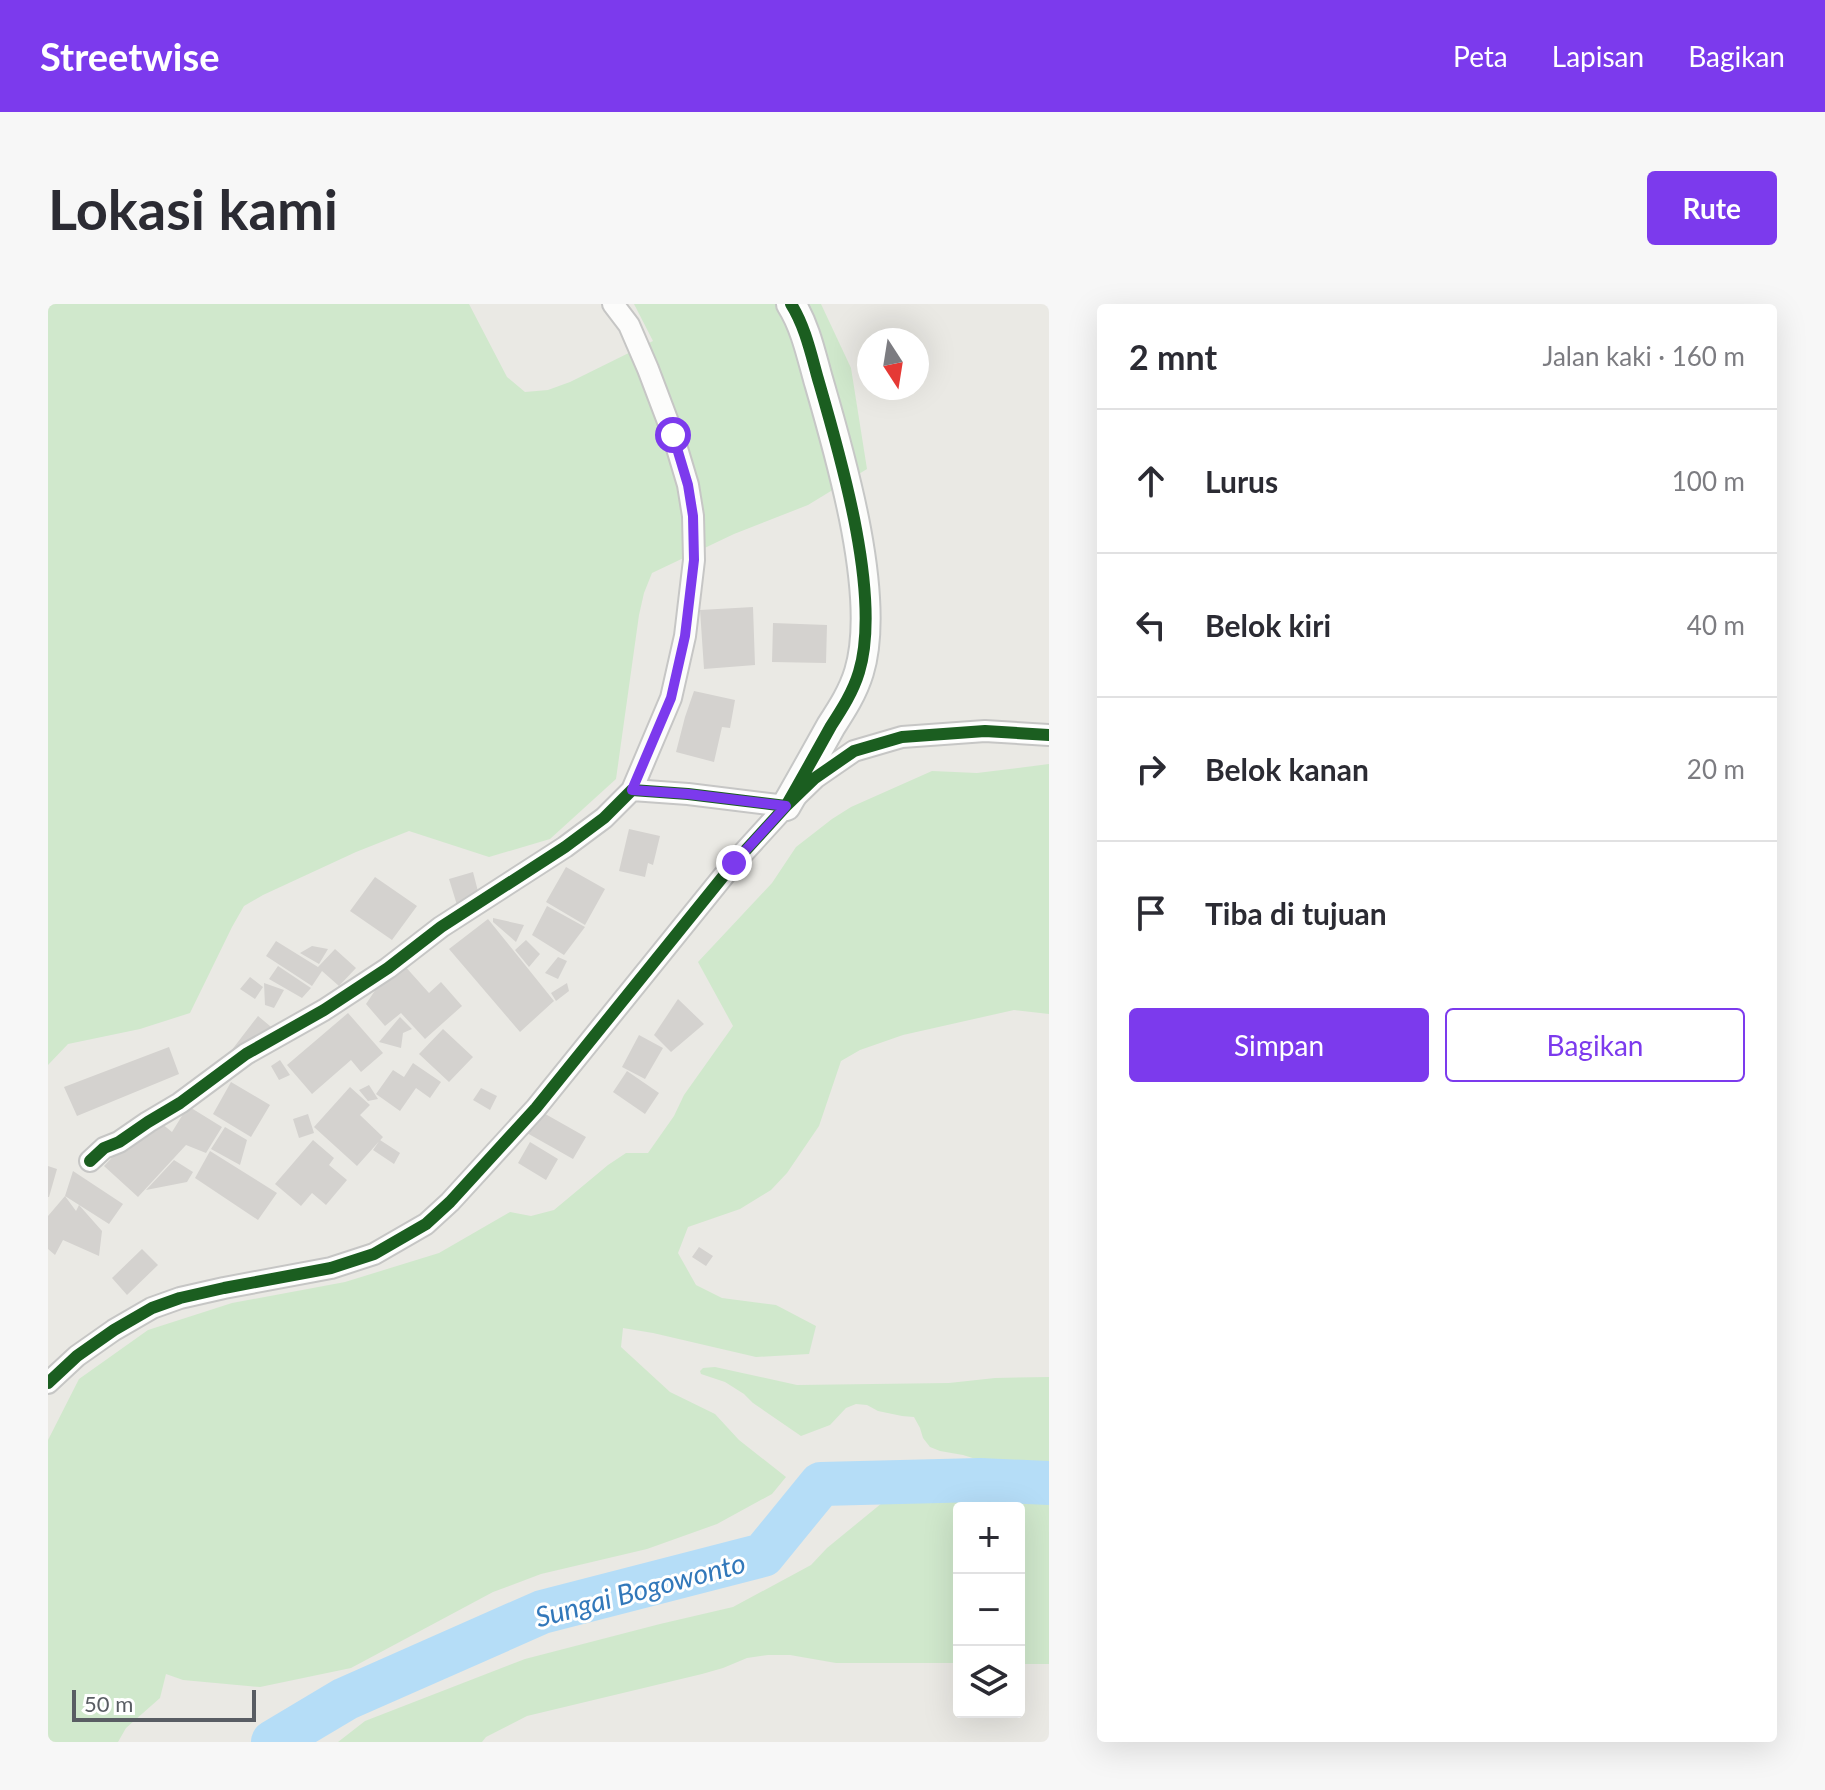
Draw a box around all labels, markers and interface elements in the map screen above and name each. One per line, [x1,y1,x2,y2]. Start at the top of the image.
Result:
text: Streetwise [40,33,219,79]
text: Peta [1453,39,1508,73]
text: Lapisan [1552,39,1644,73]
text: Bagikan [1688,39,1785,73]
button: Rute [1647,171,1777,245]
text: Lokasi kami [48,175,338,242]
north arrow [857,328,929,400]
text: 2 mnt [1129,336,1217,377]
text: Jalan kaki · 160 m [1542,340,1745,372]
route start [655,417,691,453]
icon: ahead [1129,459,1173,503]
text: Lurus [1205,463,1278,499]
text: 100 m [1672,465,1745,497]
icon: left [1129,603,1173,647]
text: Belok kiri [1205,607,1331,643]
text: 40 m [1687,609,1745,641]
icon: right [1129,747,1173,791]
text: Belok kanan [1205,751,1369,787]
text: 20 m [1687,753,1745,785]
route end [716,845,752,881]
icon: arrive [1129,891,1173,935]
text: Tiba di tujuan [1205,895,1387,931]
button: Simpan [1129,1008,1429,1082]
button: Bagikan [1445,1008,1745,1082]
map controls [953,1502,1025,1718]
button: + [953,1502,1025,1574]
water label: Sungai Bogowonto [531,1545,749,1633]
button: − [953,1574,1025,1646]
button: layers [953,1646,1025,1718]
scale bar [72,1686,256,1722]
text: 50 m [84,1690,133,1717]

